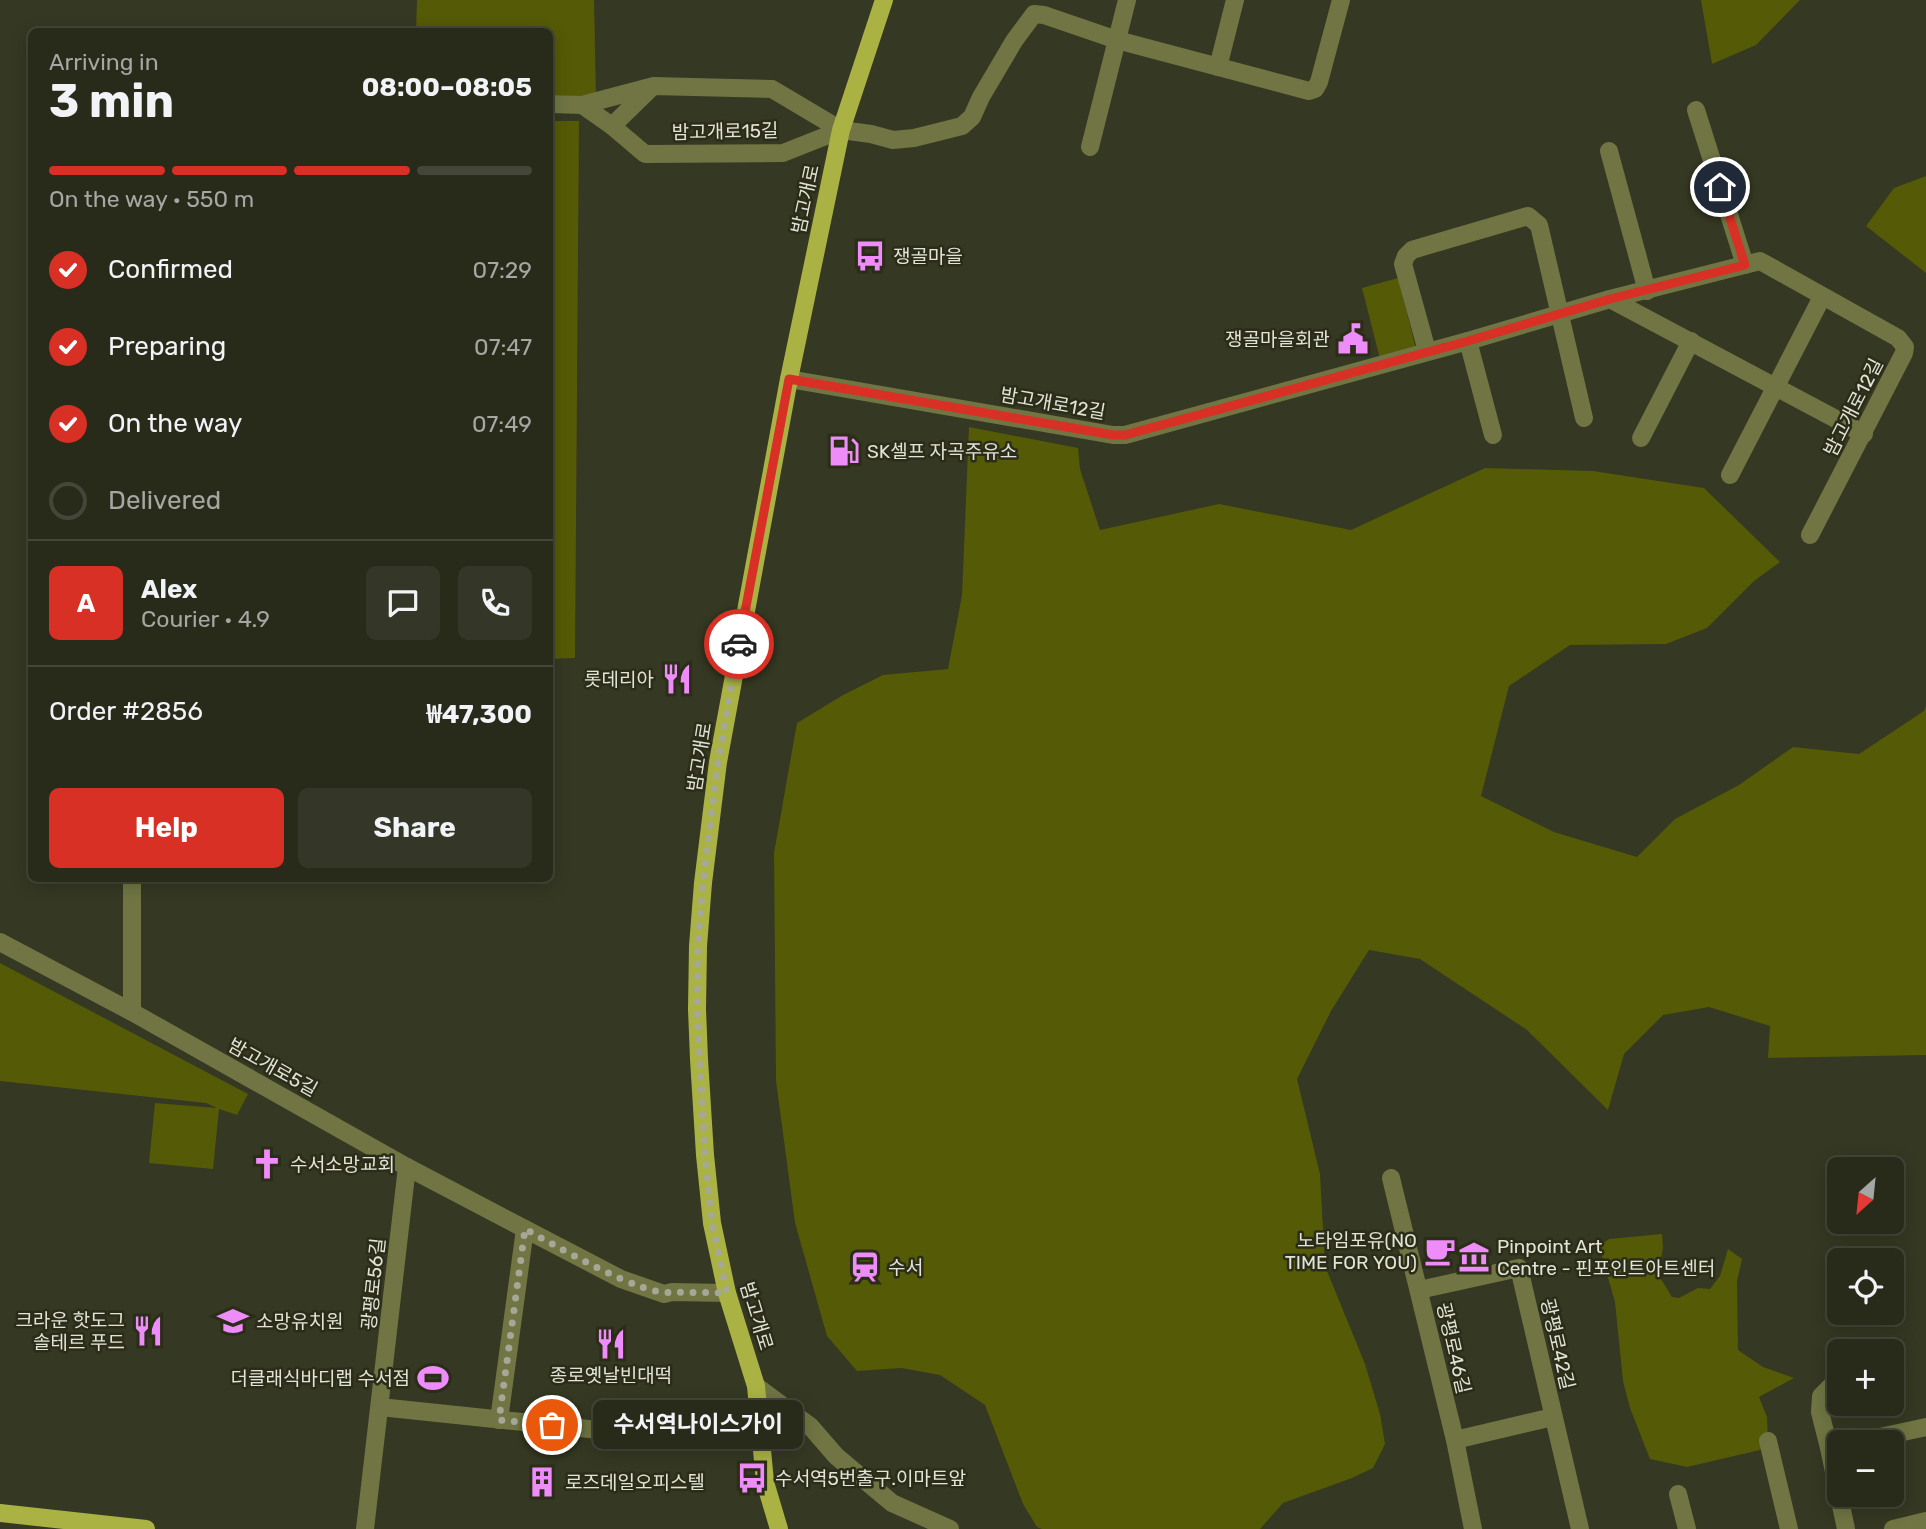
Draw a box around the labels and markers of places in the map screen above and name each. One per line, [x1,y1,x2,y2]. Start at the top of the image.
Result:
pin [1690,157,1750,217]
bus stop icon: 쟁골마을 [853,239,887,273]
place label: 쟁골마을 [893,245,963,268]
public building icon: 쟁골마을회관 [1336,322,1370,356]
place label: 쟁골마을회관 [1225,328,1330,351]
fuel station icon: SK셀프 자곡주유소 [827,434,861,468]
place label: SK셀프 자곡주유소 [867,440,1017,463]
restaurant icon: 롯데리아 [660,662,694,696]
place label: 롯데리아 [584,668,654,691]
church icon: 수서소망교회 [250,1147,284,1181]
place label: 수서소망교회 [290,1153,395,1176]
place label: 노타임포유(NO TIME FOR YOU) [1285,1229,1417,1274]
cafe icon: 노타임포유(NO TIME FOR YOU) [1423,1234,1457,1268]
place label: Pinpoint Art Centre - 핀포인트아트센터 [1497,1235,1715,1280]
museum icon: Pinpoint Art Centre - 핀포인트아트센터 [1457,1240,1491,1274]
station icon: 수서 [848,1250,882,1284]
place label: 수서 [888,1256,923,1279]
school or university icon: 소망유치원 [216,1304,250,1338]
place label: 크라운 핫도그 솔테르 푸드 [15,1309,125,1354]
place label: 소망유치원 [256,1310,343,1333]
restaurant icon: 크라운 핫도그 솔테르 푸드 [131,1314,165,1348]
restaurant icon: 종로옛날빈대떡 [594,1327,628,1361]
sports icon: 더클래식바디랩 수서점 [416,1361,450,1395]
place label: 종로옛날빈대떡 [550,1364,672,1387]
place label: 더클래식바디랩 수서점 [231,1367,410,1390]
pin [522,1395,582,1455]
callout: 수서역나이스가이 [594,1400,804,1450]
bus stop icon: 수서역5번출구.이마트앞 [735,1461,769,1495]
building icon: 로즈데일오피스텔 [525,1465,559,1499]
place label: 수서역5번출구.이마트앞 [775,1467,966,1490]
place label: 로즈데일오피스텔 [565,1471,705,1494]

